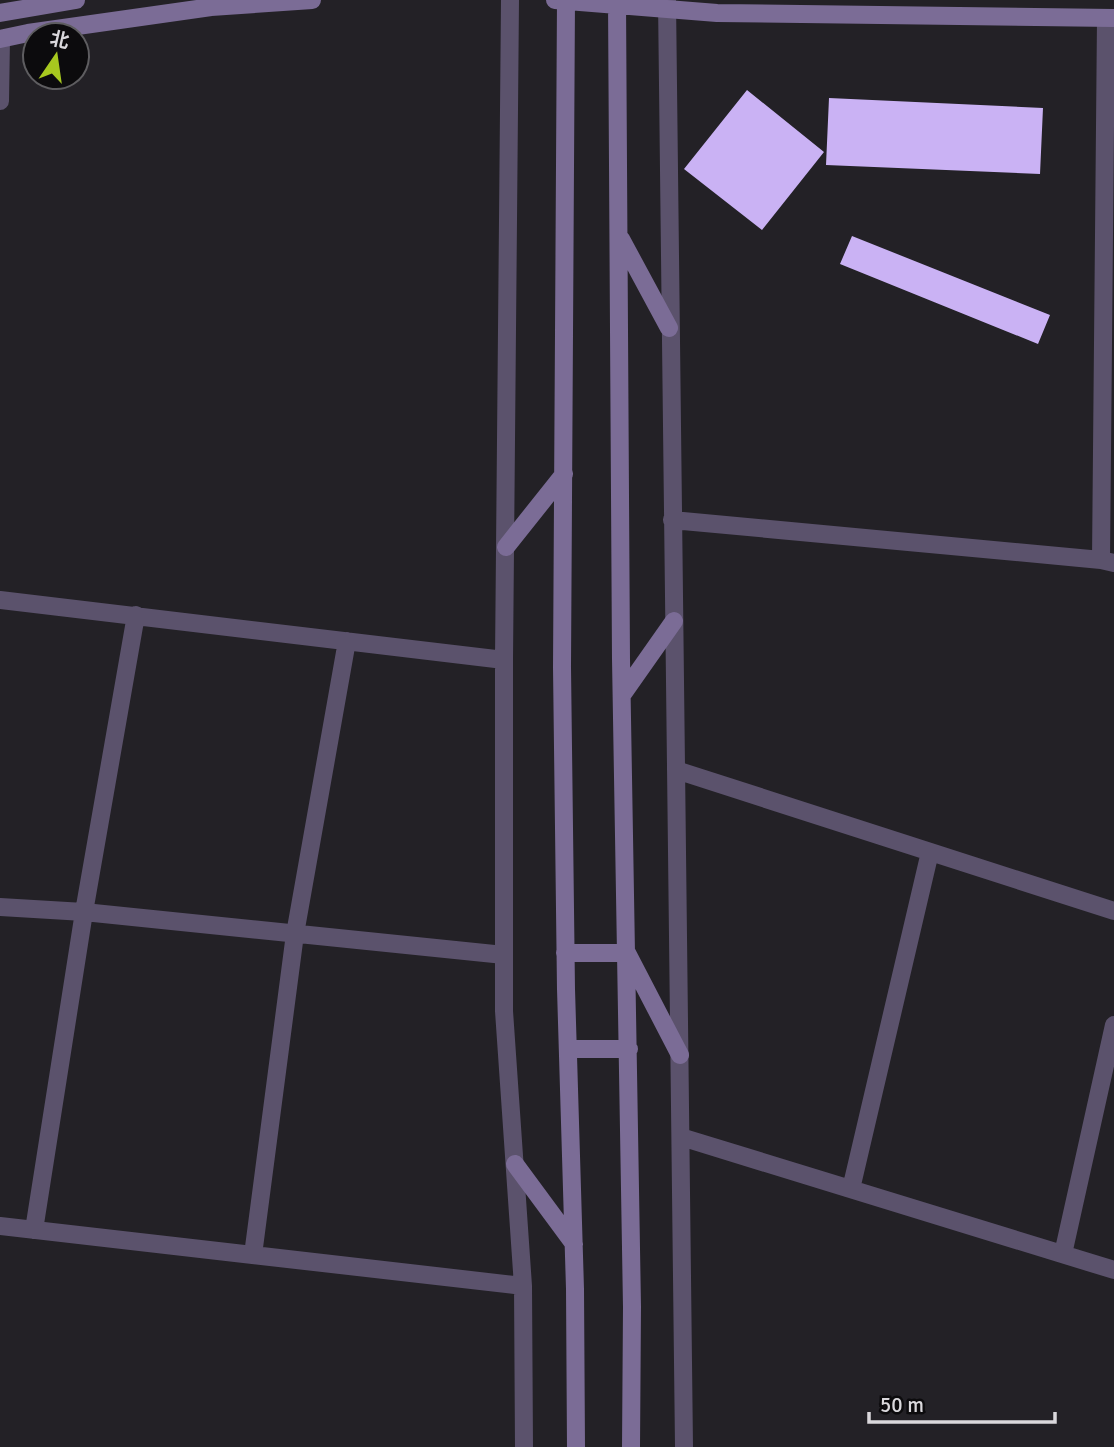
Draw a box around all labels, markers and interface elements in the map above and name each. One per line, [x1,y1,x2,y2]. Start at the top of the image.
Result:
north arrow [21,21,91,91]
text: 北 [48,27,72,54]
scale bar [869,1380,1054,1424]
text: 50 m [880,1392,924,1418]

